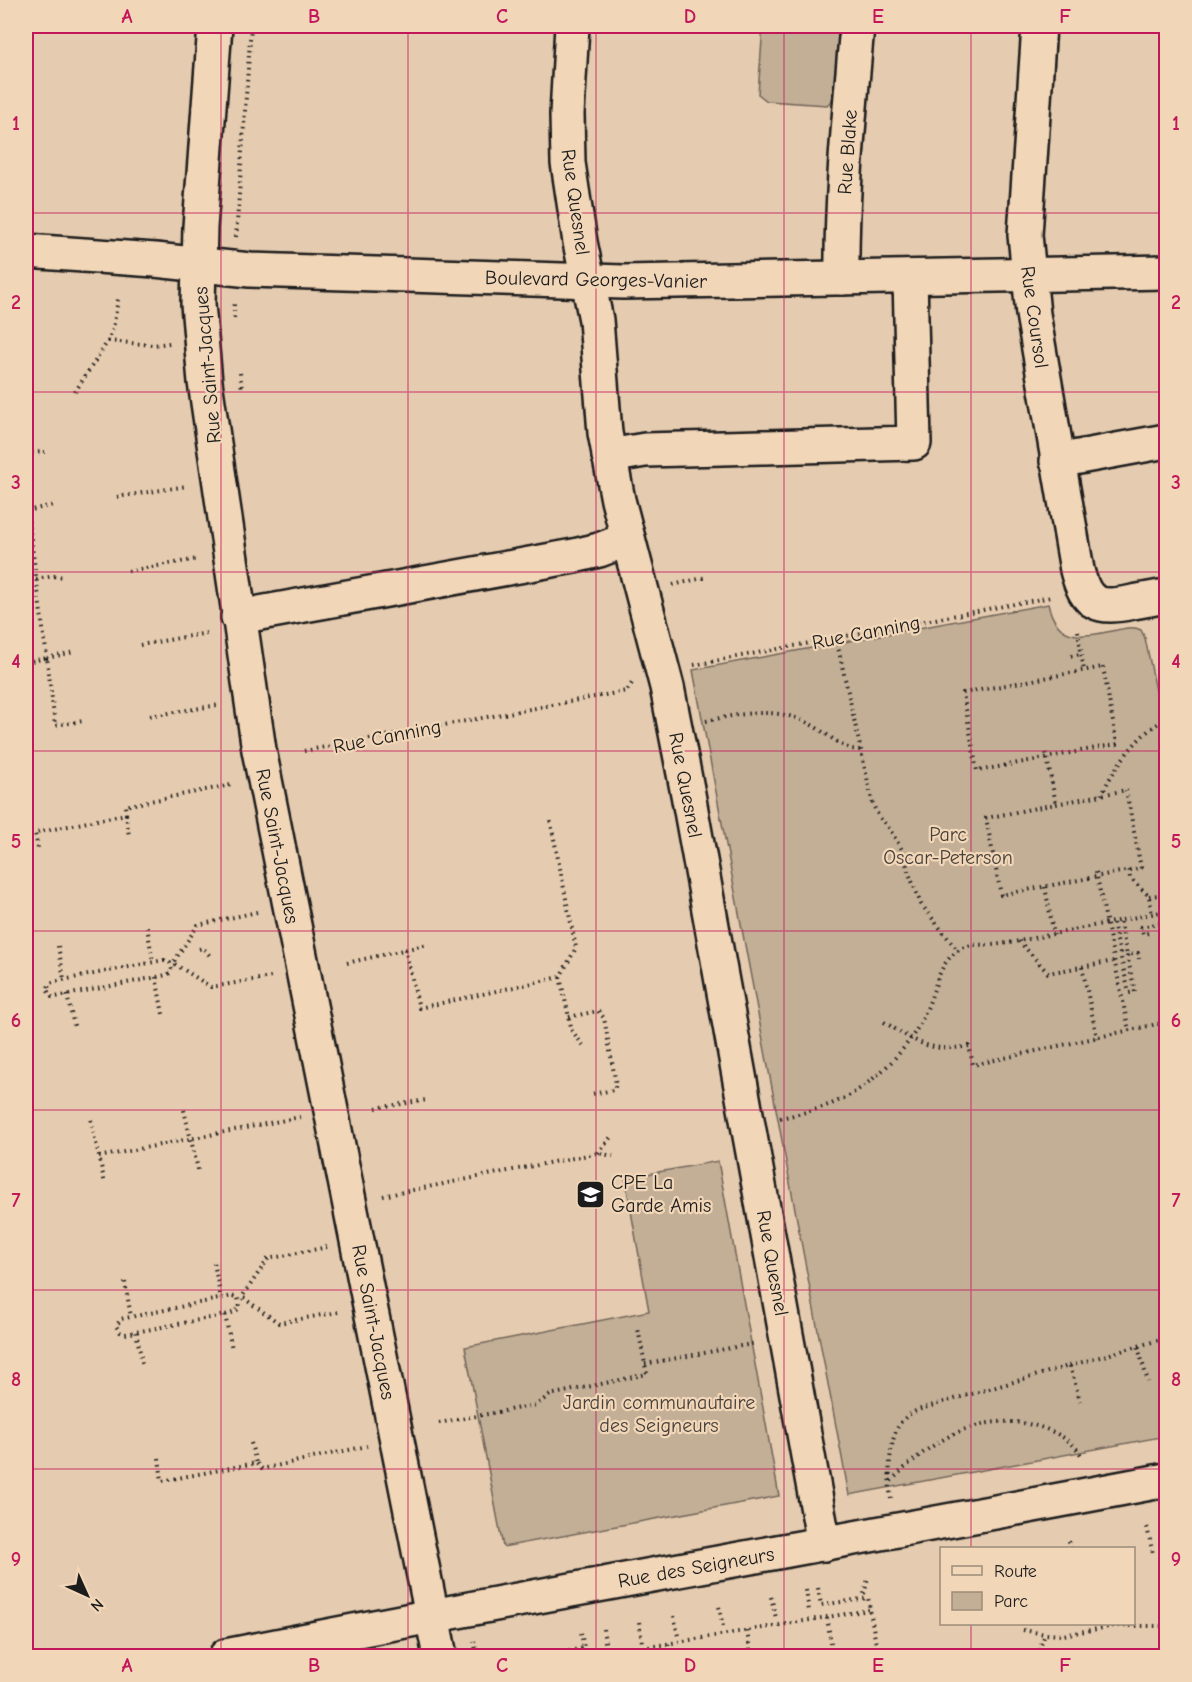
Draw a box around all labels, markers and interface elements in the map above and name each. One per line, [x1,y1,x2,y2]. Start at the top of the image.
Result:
text: A [121,5,133,28]
text: B [308,5,320,28]
text: C [496,5,508,28]
text: D [684,5,696,28]
text: E [872,5,884,28]
text: F [1059,5,1071,28]
street label: Rue Blake [833,109,862,195]
text: 1 [12,112,20,135]
text: 1 [1172,112,1180,135]
street label: Rue Quesnel [557,147,594,257]
street label: Rue Coursol [1016,264,1053,370]
street label: Boulevard Georges-Vanier [485,266,707,293]
street label: Rue Saint-Jacques [189,285,226,444]
text: 2 [11,291,21,314]
text: 2 [1171,291,1181,314]
text: 3 [11,471,21,494]
text: 3 [1171,471,1181,494]
street label: Rue Canning [810,611,922,654]
text: 4 [11,650,21,673]
text: 4 [1171,650,1181,673]
street label: Rue Canning [331,715,443,758]
street label: Rue Quesnel [664,730,707,840]
street label: Rue Saint-Jacques [251,767,304,926]
park label: Parc Oscar-Peterson [883,823,1013,869]
text: 5 [11,830,21,853]
text: 5 [1171,830,1181,853]
text: 6 [11,1009,21,1032]
text: 6 [1171,1009,1181,1032]
place label: CPE La Garde Amis [611,1171,711,1217]
school or university icon: CPE La Garde Amis [574,1178,606,1210]
text: 7 [12,1189,21,1212]
text: 7 [1172,1189,1181,1212]
street label: Rue Quesnel [752,1208,793,1318]
street label: Rue Saint-Jacques [347,1243,400,1402]
text: 8 [11,1368,21,1391]
text: 8 [1171,1368,1181,1391]
park label: Jardin communautaire des Seigneurs [563,1391,755,1437]
street label: Rue des Seigneurs [616,1542,776,1593]
legend [940,1547,1135,1625]
text: 9 [11,1548,21,1571]
text: 9 [1171,1548,1181,1571]
text: Route [994,1561,1037,1582]
north arrow [57,1565,117,1625]
text: Parc [994,1591,1028,1612]
text: N [87,1595,107,1615]
text: A [121,1654,133,1677]
text: B [308,1654,320,1677]
text: C [496,1654,508,1677]
text: D [684,1654,696,1677]
text: E [872,1654,884,1677]
text: F [1059,1654,1071,1677]

